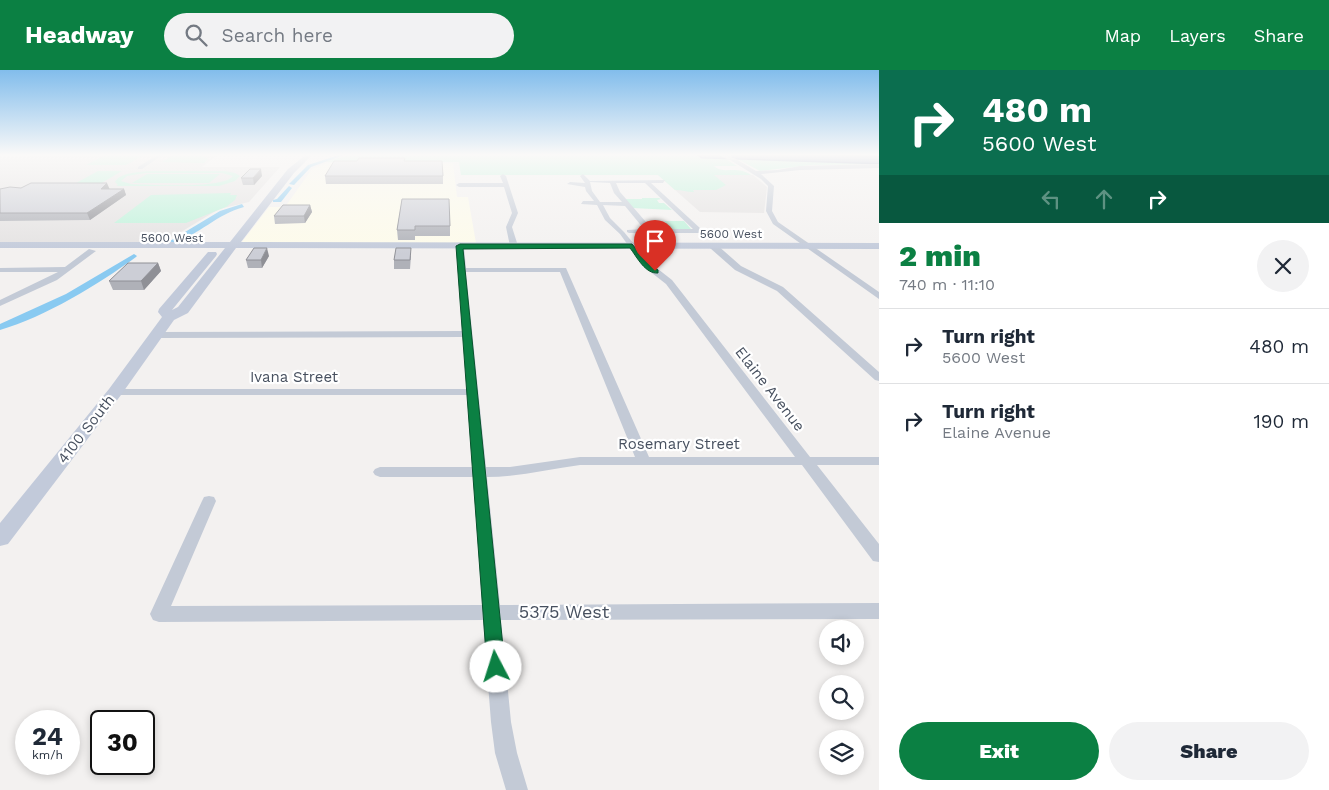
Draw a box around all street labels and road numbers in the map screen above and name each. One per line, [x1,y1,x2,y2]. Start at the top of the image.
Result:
street label: 5600 West [700,227,762,241]
street label: 5600 West [141,231,203,245]
street label: Elaine Avenue [731,343,809,435]
street label: Ivana Street [250,368,339,386]
street label: 4100 South [54,391,118,467]
street label: Rosemary Street [618,435,741,453]
street label: 5375 West [519,601,610,622]

